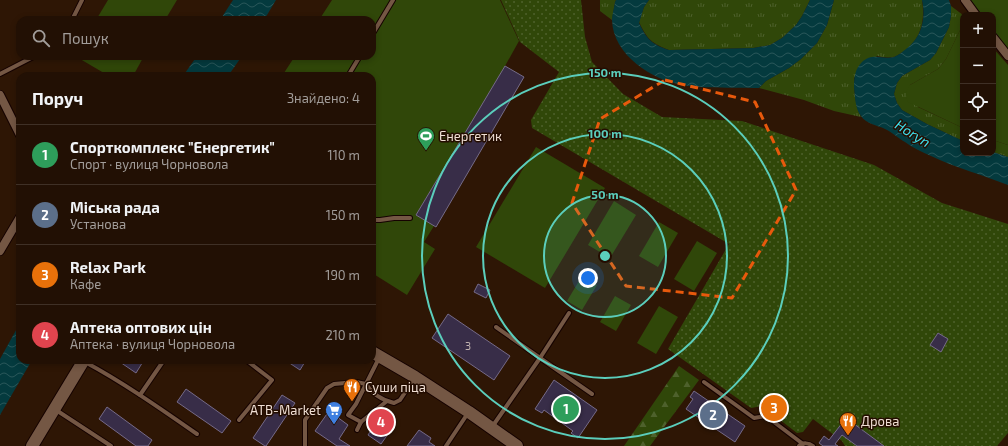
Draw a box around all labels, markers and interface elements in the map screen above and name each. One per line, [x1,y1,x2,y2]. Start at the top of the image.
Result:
map controls [960,12,996,156]
button: + [960,12,996,48]
search box [16,16,376,60]
icon: search [30,27,52,49]
text: Пошук [62,29,109,47]
button: − [960,48,996,84]
text: 150 m [589,65,621,79]
button: locate [960,84,996,120]
text: Поруч [32,88,83,108]
text: Знайдено: 4 [287,90,360,106]
water label: Horyn [892,116,934,150]
button: layers [960,120,996,156]
sports icon: Енергетик [416,126,436,151]
text: 100 m [588,126,622,140]
place label: Енергетик [439,128,502,144]
text: Спорткомплекс "Енергетик" [70,138,275,156]
text: 1 [42,147,48,163]
text: 110 m [328,147,360,163]
text: Спорт · вулиця Чорновола [70,156,228,172]
text: 50 m [591,187,619,201]
text: Міська рада [70,198,160,216]
text: 2 [41,207,49,223]
text: 150 m [326,207,360,223]
text: Установа [70,216,126,232]
centre of rings [598,249,612,263]
text: Relax Park [70,258,146,276]
text: 3 [41,267,49,283]
text: 190 m [325,267,360,283]
your location [578,268,598,288]
text: Кафе [70,276,101,292]
text: Аптека оптових цін [70,318,212,336]
text: 4 [41,327,49,343]
text: 210 m [325,327,360,343]
text: Аптека · вулиця Чорновола [70,336,235,352]
house number: 3 [465,339,471,352]
restaurant icon: Суши піца [342,377,362,402]
place label: Суши піца [365,379,426,395]
pin: 3 [761,393,787,423]
pin: 1 [553,394,579,424]
supermarket icon: ATB-Market [324,400,344,425]
pin: 2 [700,400,726,430]
place label: ATB-Market [250,402,321,418]
pin: 4 [368,407,394,437]
restaurant icon: Дрова [838,411,858,436]
place label: Дрова [861,413,899,429]

